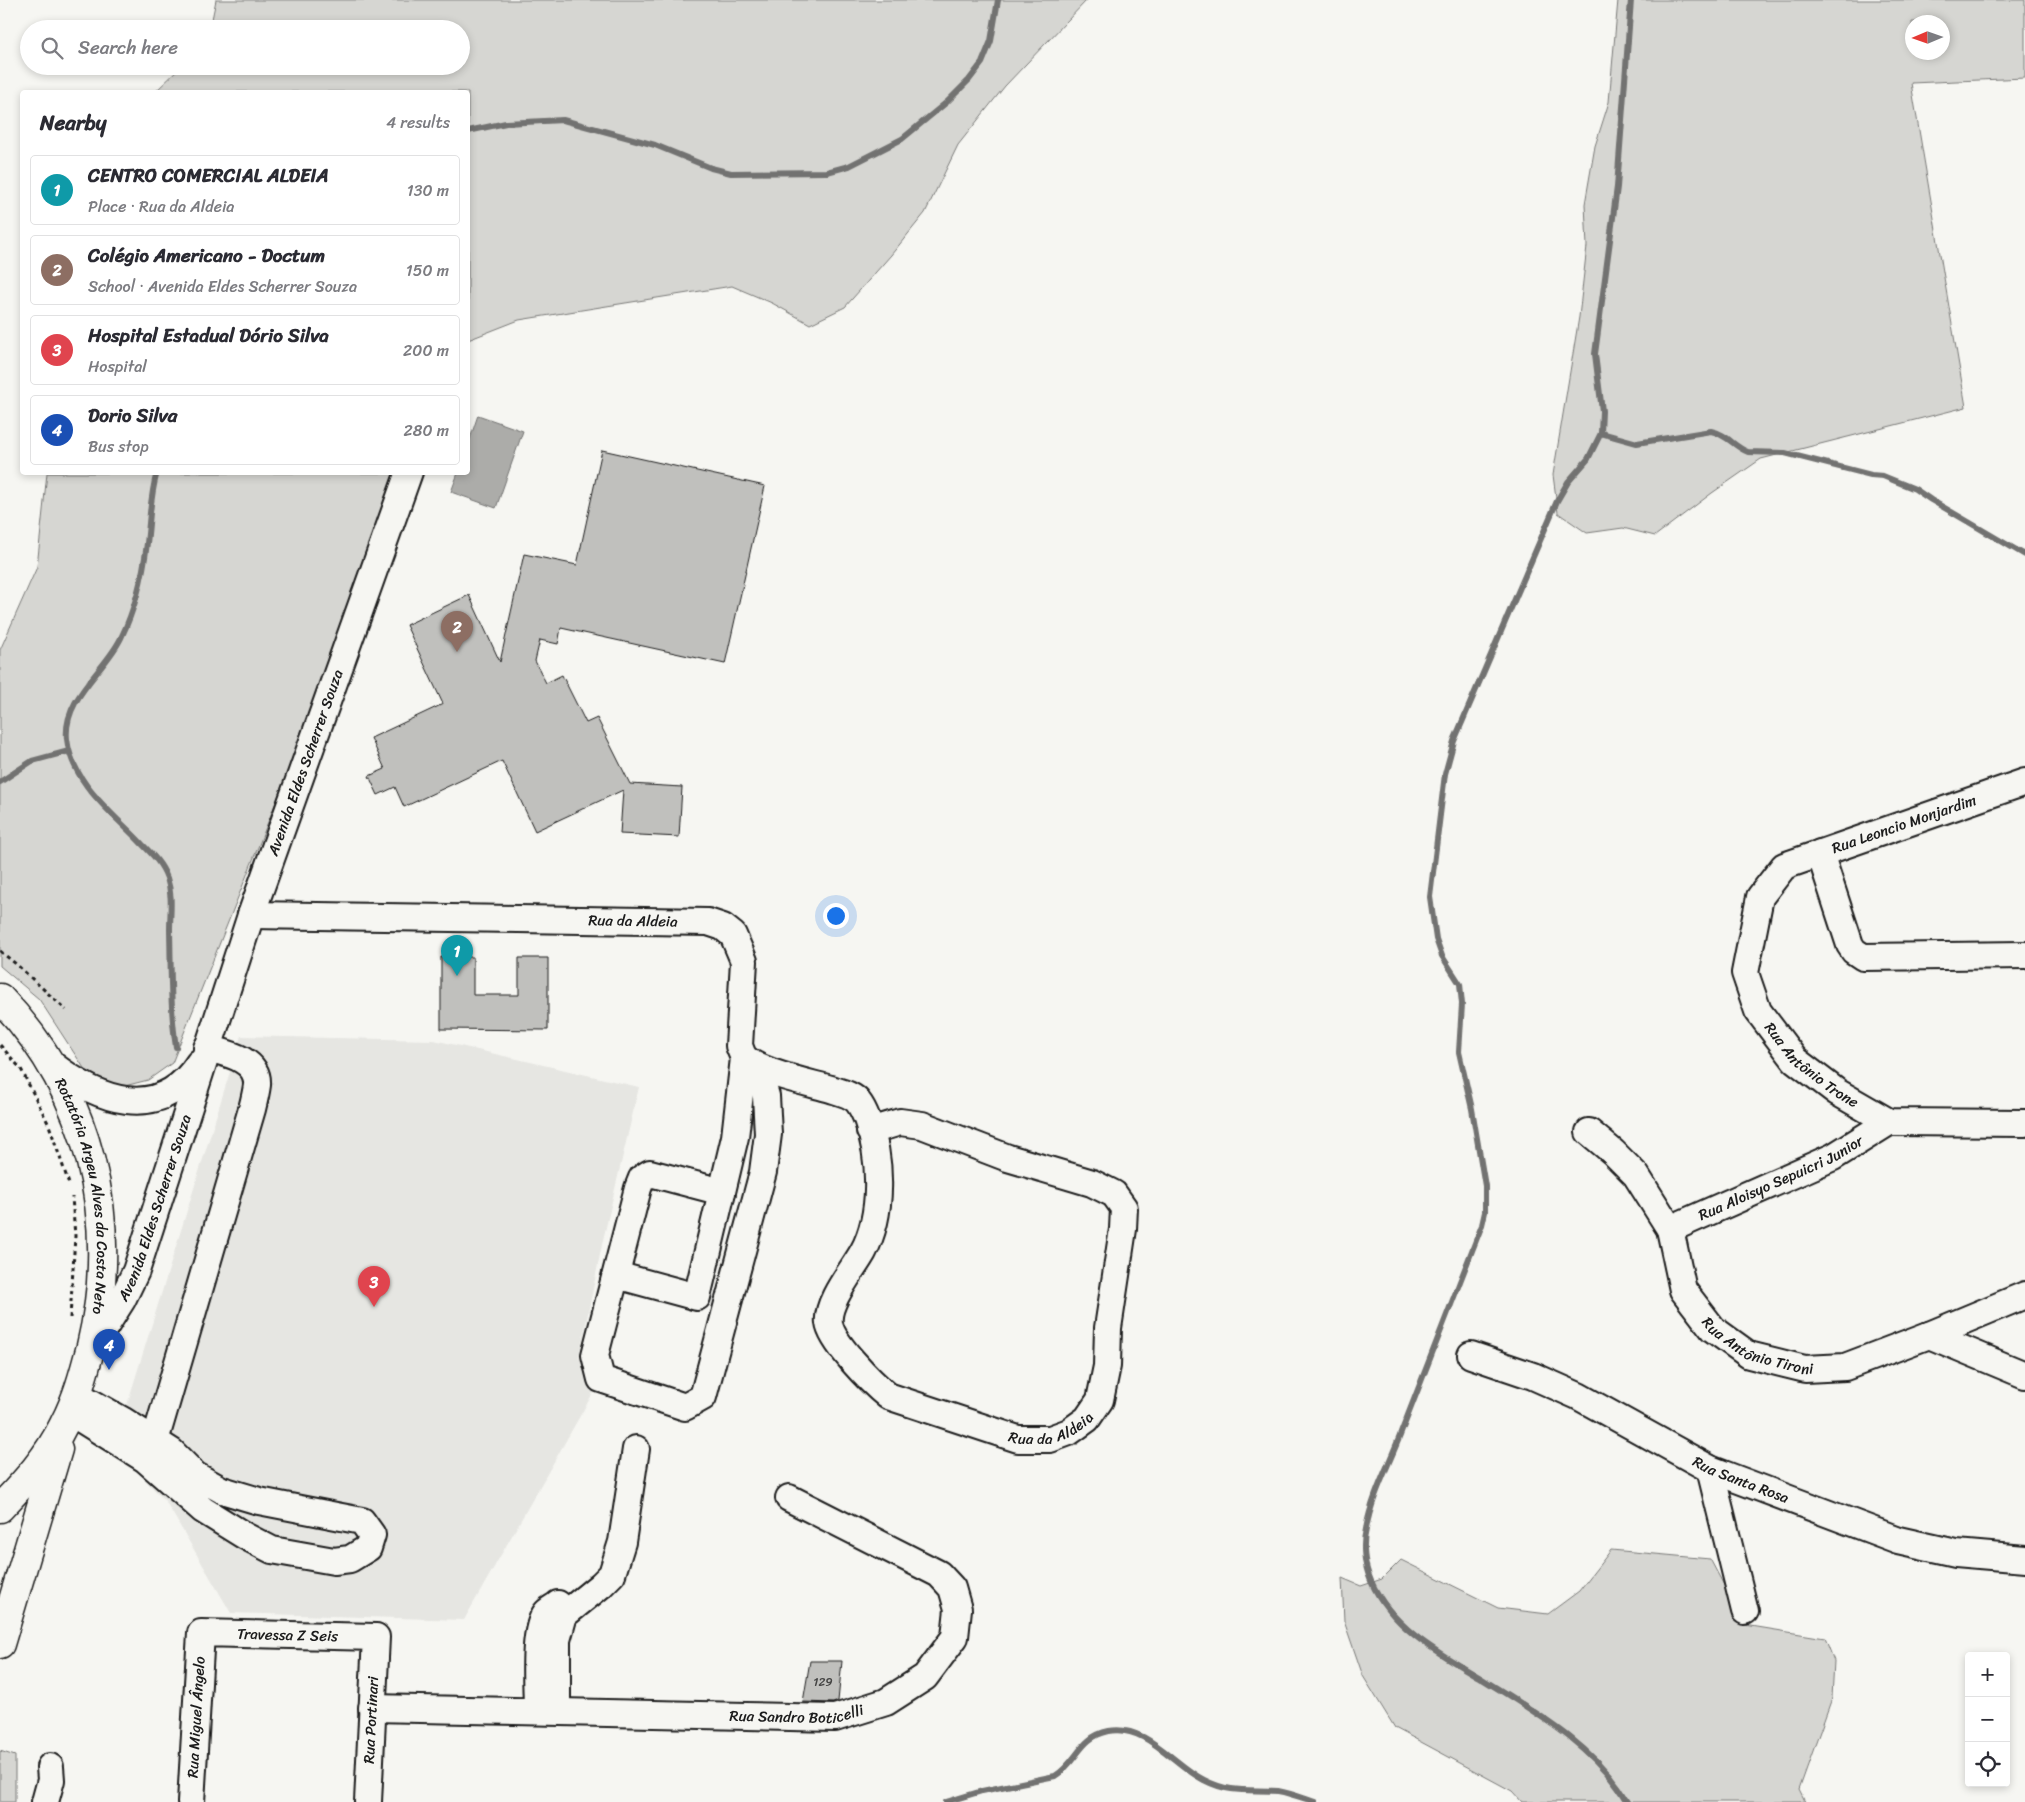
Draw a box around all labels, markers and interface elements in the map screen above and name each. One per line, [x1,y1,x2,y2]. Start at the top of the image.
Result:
north arrow [1905,15,1950,60]
search box [20,20,470,75]
text: Search here [78,31,178,64]
icon: search [38,34,66,62]
text: Nearby [40,104,106,142]
text: 4 results [386,108,450,137]
text: CENTRO COMERCIAL ALDEIA [88,159,329,192]
text: 1 [54,176,60,205]
text: 130 m [407,176,449,205]
text: Place · Rua da Aldeia [88,192,234,221]
text: Colégio Americano - Doctum [88,239,325,272]
text: 2 [52,256,62,285]
text: 150 m [406,256,449,285]
text: School · Avenida Eldes Scherrer Souza [88,272,357,301]
text: Hospital Estadual Dório Silva [88,319,329,352]
text: 3 [53,336,61,365]
text: 200 m [403,336,449,365]
text: Hospital [88,352,147,381]
text: Dorio Silva [88,399,177,432]
text: 4 [52,416,62,445]
text: 280 m [404,416,449,445]
text: Bus stop [88,432,149,461]
pin: 2 [441,611,473,652]
street label: Avenida Eldes Scherrer Souza [260,665,351,860]
street label: Rua Leoncio Monjardim [1828,787,1980,861]
your location [823,903,849,929]
street label: Rua da Aldeia [588,907,678,935]
pin: 1 [441,935,473,976]
street label: Rua Antônio Trone [1758,1016,1864,1115]
street label: Rotatória Argeu Alves da Costa Neto [48,1073,115,1317]
street label: Avenida Eldes Scherrer Souza [110,1111,199,1307]
street label: Rua Aloisyo Sepuicri Junior [1694,1128,1869,1228]
pin: 3 [358,1266,390,1307]
street label: Rua Antônio Tironi [1695,1311,1815,1382]
pin: 4 [93,1329,125,1370]
street label: Rua da Aldeia [1005,1407,1101,1452]
street label: Rua Santa Rosa [1688,1449,1793,1511]
street label: Travessa Z Seis [237,1621,339,1649]
map controls [1965,1652,2010,1787]
button: + [1965,1652,2010,1697]
street label: Rua Miguel Ângelo [179,1655,213,1779]
house number: 129 [813,1671,833,1693]
street label: Rua Portinari [356,1675,386,1764]
street label: Rua Sandro Boticelli [729,1697,868,1731]
button: − [1965,1697,2010,1742]
button: locate [1965,1742,2010,1787]

